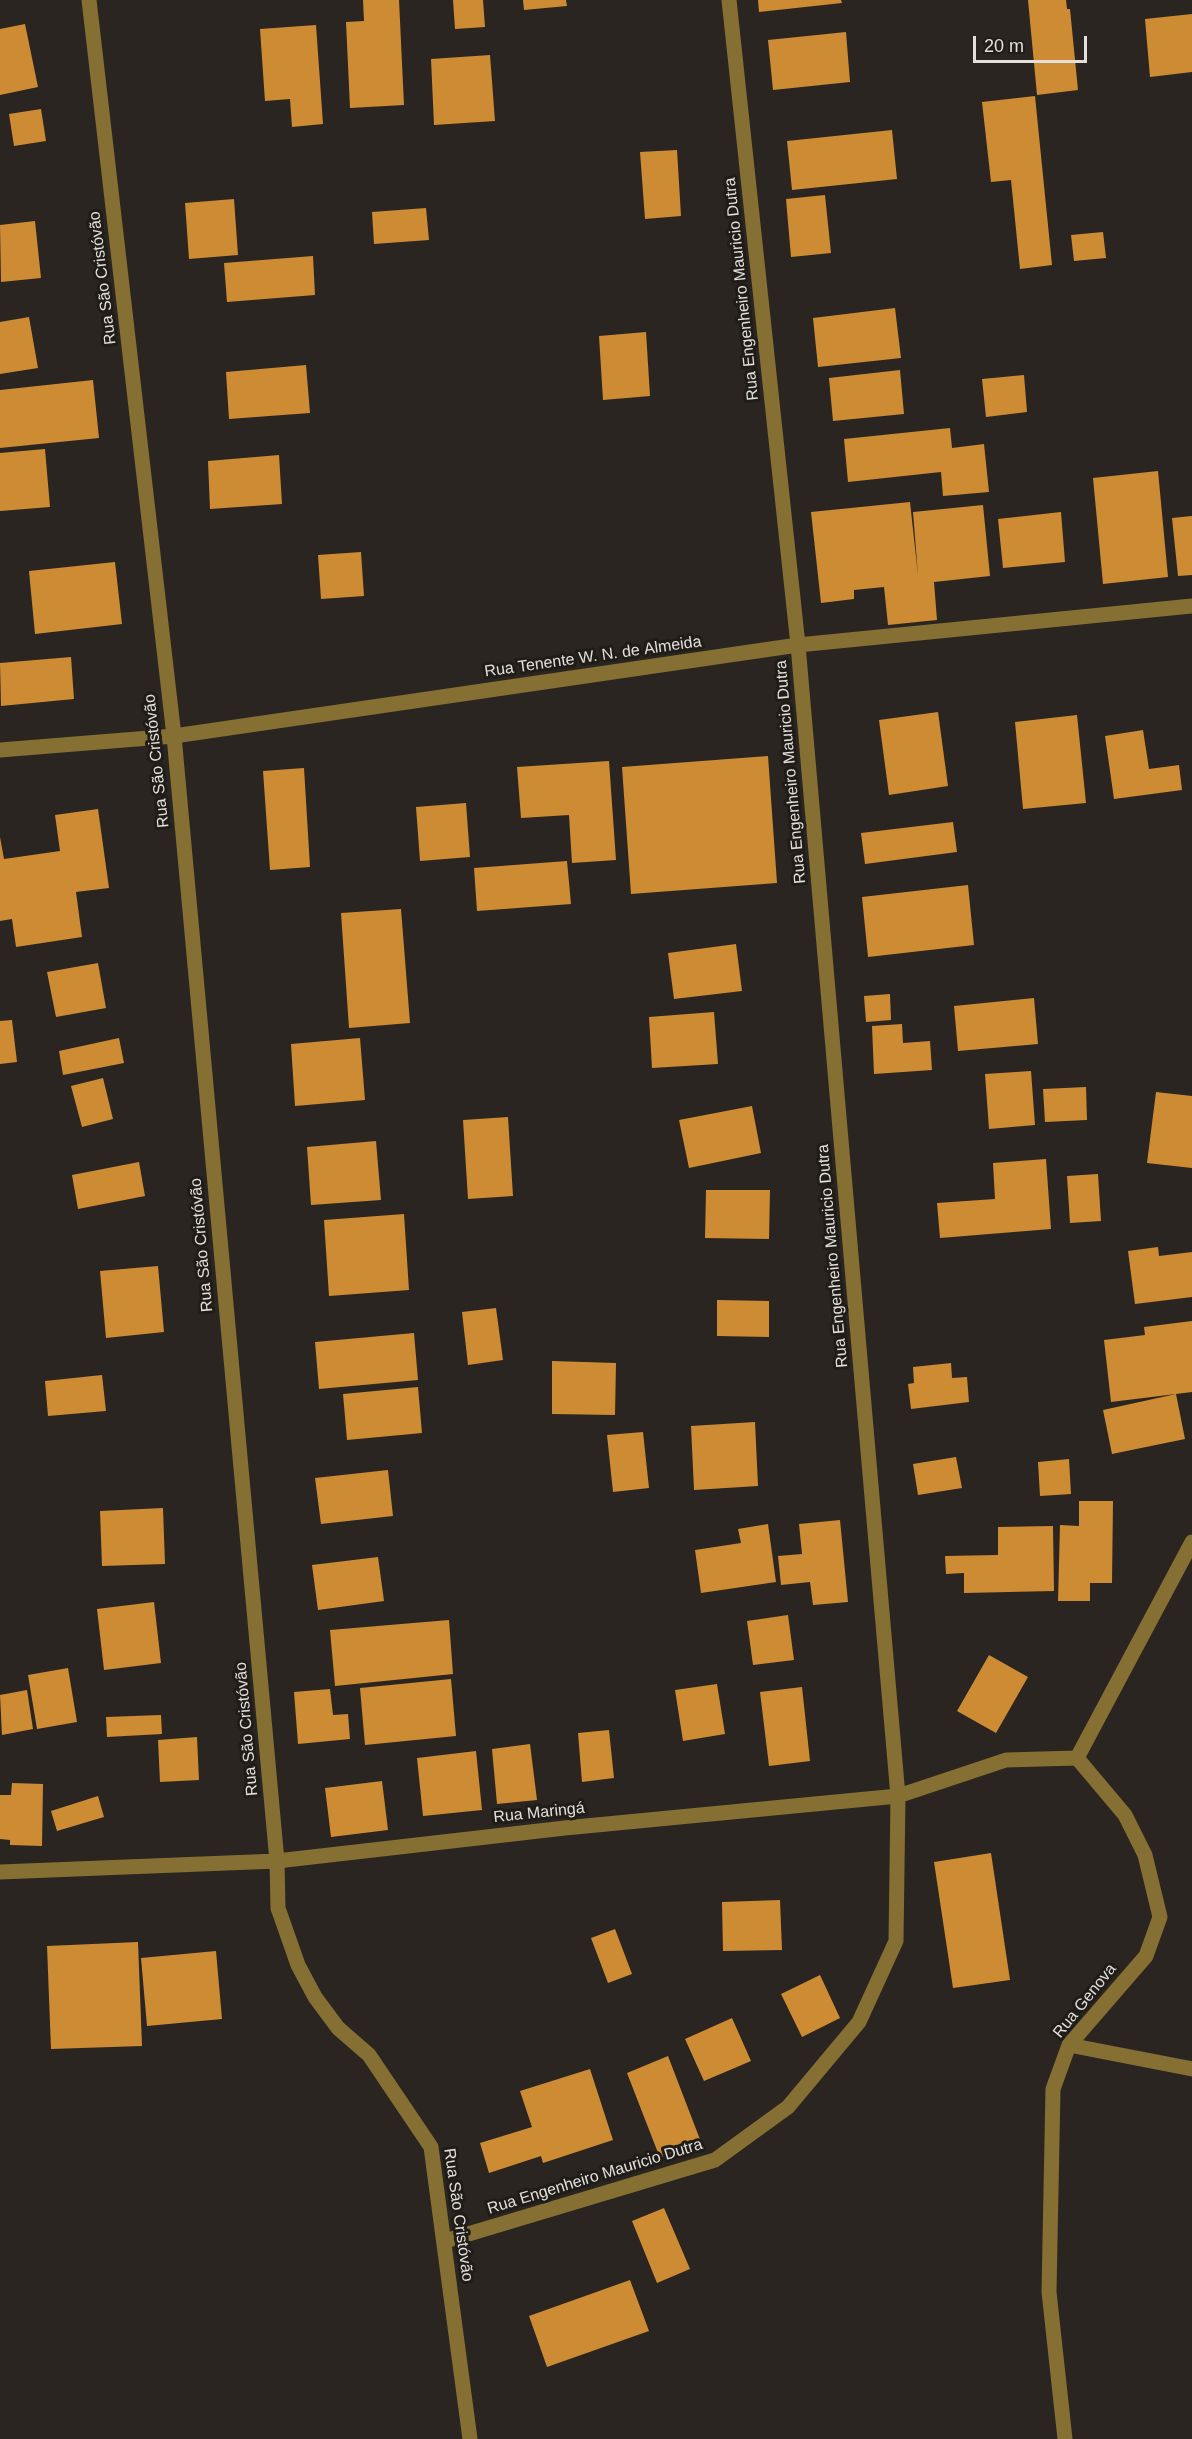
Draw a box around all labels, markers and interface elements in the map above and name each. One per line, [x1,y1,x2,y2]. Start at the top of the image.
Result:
scale bar [976,24,1090,62]
text: 20 m [984,36,1024,56]
street label: Rua Engenheiro Mauricio Dutra [721,177,763,401]
street label: Rua São Cristóvão [85,210,121,346]
street label: Rua Tenente W. N. de Almeida [483,632,703,682]
street label: Rua Engenheiro Mauricio Dutra [772,660,810,884]
street label: Rua São Cristóvão [140,693,174,829]
street label: Rua Engenheiro Mauricio Dutra [814,1144,852,1368]
street label: Rua São Cristóvão [187,1177,217,1313]
street label: Rua São Cristóvão [232,1661,262,1797]
street label: Rua Maringá [492,1799,586,1827]
street label: Rua Genova [1049,1960,1121,2042]
street label: Rua Engenheiro Mauricio Dutra [485,2135,705,2219]
street label: Rua São Cristóvão [439,2147,477,2283]

